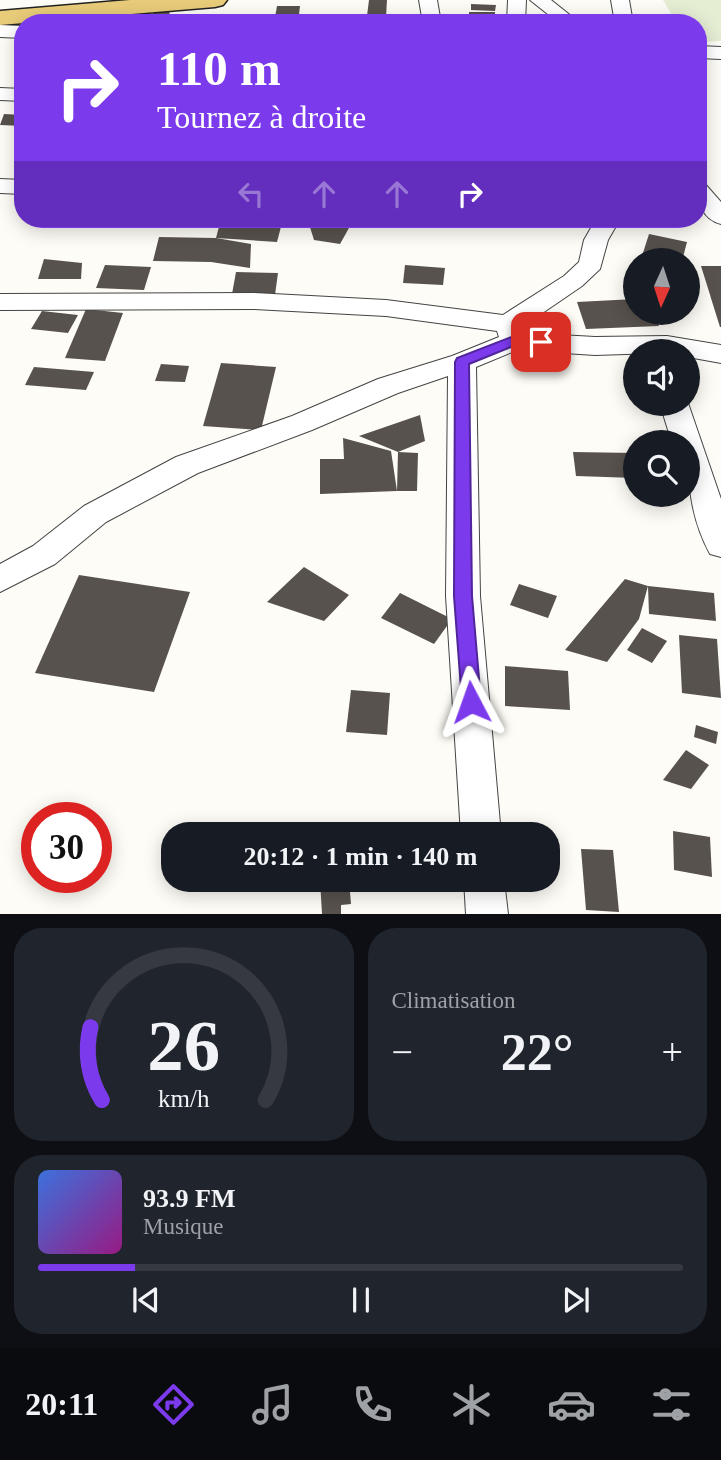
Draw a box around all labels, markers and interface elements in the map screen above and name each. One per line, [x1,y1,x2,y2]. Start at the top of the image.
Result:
text: 110 m [157,41,281,96]
icon: right [42,42,133,133]
text: Tournez à droite [157,99,366,135]
icon: left [232,175,270,213]
icon: ahead [305,175,343,213]
icon: ahead [378,175,416,213]
icon: right [451,175,489,213]
north arrow [623,248,700,326]
map controls [623,248,700,507]
pin [511,312,571,372]
icon: arrive [522,323,560,361]
button: sound [623,339,700,416]
button: search [623,430,700,507]
position arrow [434,665,508,739]
speed limit sign: 30 [21,802,112,893]
text: 20:12 · 1 min · 140 m [244,842,478,871]
text: Climatisation [392,988,515,1013]
text: 26 [147,1006,220,1087]
text: 22° [501,1024,574,1081]
text: − [392,1031,413,1073]
text: + [662,1031,683,1073]
text: km/h [158,1085,210,1112]
text: 93.9 FM [143,1184,235,1213]
text: Musique [143,1214,224,1239]
icon: previous [127,1281,165,1319]
icon: pause [342,1281,380,1319]
icon: next [557,1281,595,1319]
icon: directions [149,1380,198,1429]
icon: music [248,1380,297,1429]
icon: phone [348,1380,397,1429]
icon: climate [447,1380,496,1429]
icon: car [547,1380,596,1429]
icon: filters [647,1380,696,1429]
text: 20:11 [25,1386,98,1422]

